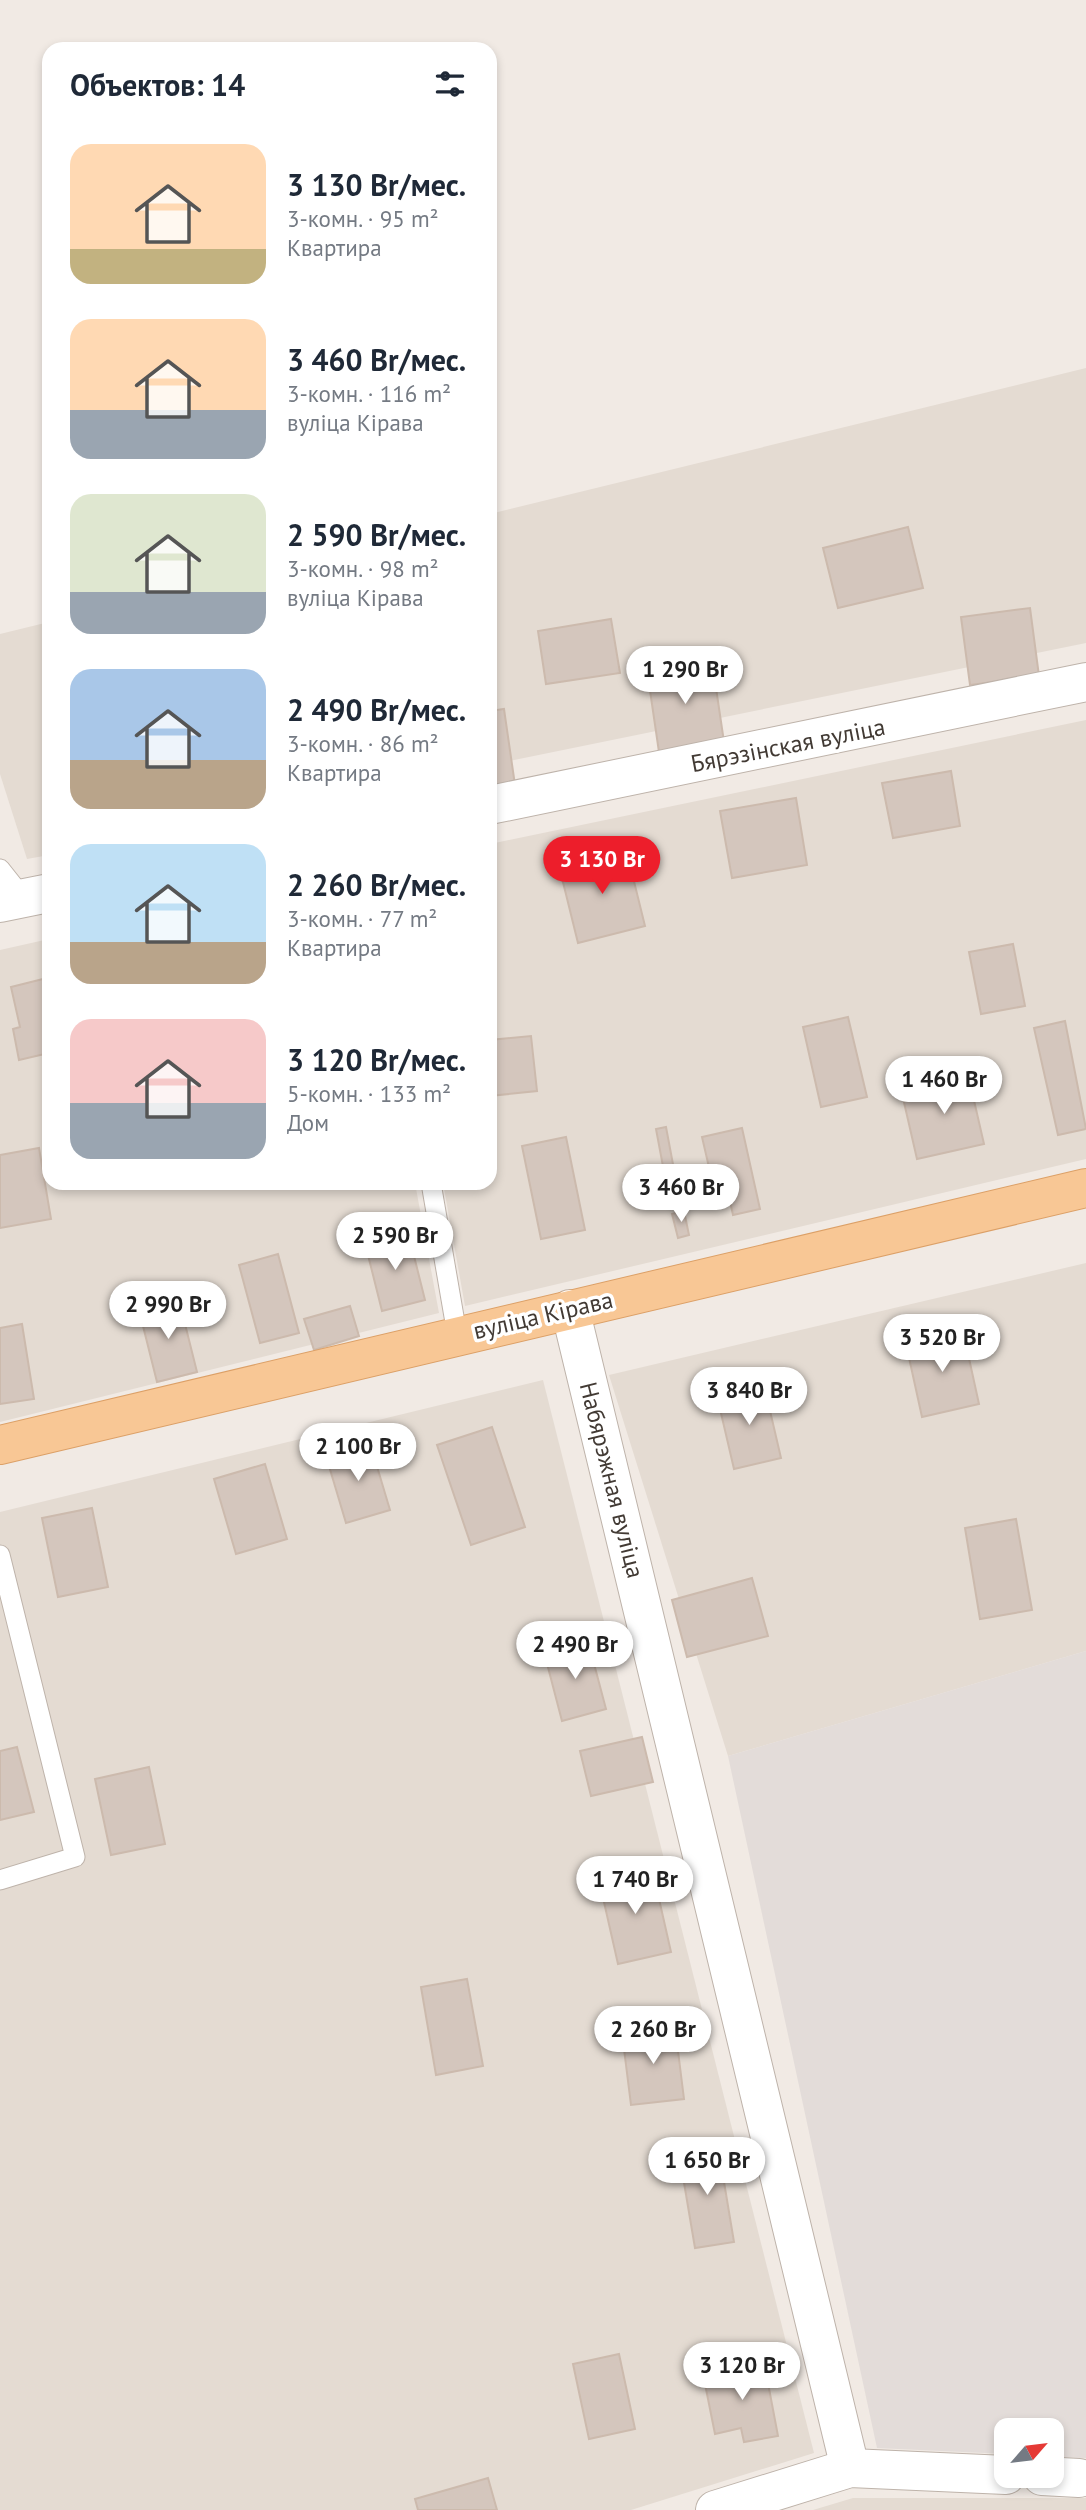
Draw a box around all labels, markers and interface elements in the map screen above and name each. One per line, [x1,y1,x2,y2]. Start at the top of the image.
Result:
text: Объектов: 14 [70,65,245,104]
icon: filters [431,65,469,103]
text: 3 130 Br/мес. [287,165,466,204]
icon: home [126,172,210,256]
text: 3-комн. · 95 m² [287,204,439,233]
text: Квартира [287,233,382,262]
text: 3 460 Br/мес. [287,340,466,379]
icon: home [126,347,210,431]
text: 3-комн. · 116 m² [287,379,451,408]
text: вуліца Кірава [287,408,424,437]
text: 2 590 Br/мес. [287,515,466,554]
icon: home [126,522,210,606]
text: 3-комн. · 98 m² [287,554,439,583]
text: вуліца Кірава [287,583,424,612]
pin: 1 290 Br [613,646,757,706]
text: 1 290 Br [642,654,728,683]
text: 2 490 Br/мес. [287,690,466,729]
icon: home [126,697,210,781]
street label: Бярэзінская вуліца [688,711,888,779]
text: 3-комн. · 86 m² [287,729,439,758]
text: Квартира [287,758,382,787]
pin: 3 130 Br [530,836,674,896]
text: 3 130 Br [559,844,645,873]
text: 2 260 Br/мес. [287,865,466,904]
icon: home [126,872,210,956]
text: 3-комн. · 77 m² [287,904,437,933]
text: Квартира [287,933,382,962]
text: 3 120 Br/мес. [287,1040,466,1079]
icon: home [126,1047,210,1131]
pin: 1 460 Br [872,1056,1016,1116]
text: 1 460 Br [901,1064,987,1093]
text: 5-комн. · 133 m² [287,1079,451,1108]
text: Дом [287,1108,329,1137]
pin: 3 460 Br [609,1164,753,1224]
text: 3 460 Br [638,1172,724,1201]
pin: 2 590 Br [323,1212,467,1272]
text: 2 590 Br [352,1220,438,1249]
pin: 2 990 Br [96,1282,240,1341]
street label: вуліца Кірава [470,1284,616,1346]
text: 2 990 Br [125,1289,211,1318]
pin: 3 520 Br [870,1314,1014,1374]
text: 3 520 Br [899,1322,985,1351]
pin: 3 840 Br [677,1368,821,1427]
text: 3 840 Br [706,1375,792,1404]
street label: Набярэжная вуліца [573,1379,651,1581]
pin: 2 100 Br [286,1424,430,1483]
text: 2 100 Br [315,1431,401,1460]
pin: 2 490 Br [503,1622,647,1681]
text: 2 490 Br [532,1629,618,1658]
pin: 1 740 Br [563,1856,707,1916]
text: 1 740 Br [592,1864,678,1893]
pin: 2 260 Br [581,2007,725,2066]
text: 2 260 Br [610,2014,696,2043]
pin: 1 650 Br [635,2138,779,2197]
text: 1 650 Br [664,2145,750,2174]
pin: 3 120 Br [670,2342,814,2402]
text: 3 120 Br [699,2350,785,2379]
north arrow [994,2418,1064,2488]
map controls [994,2418,1064,2488]

